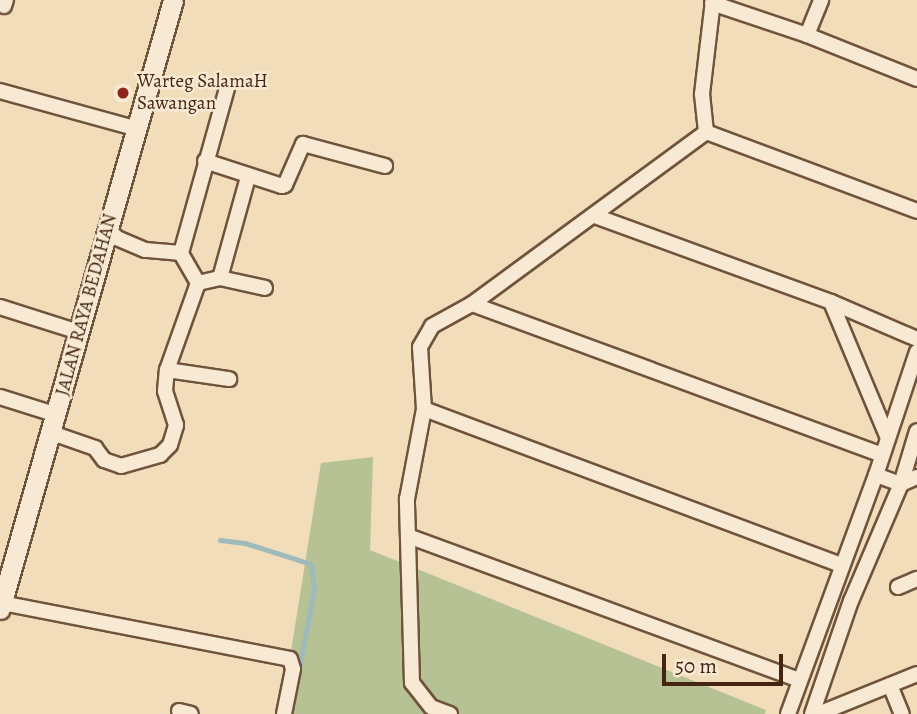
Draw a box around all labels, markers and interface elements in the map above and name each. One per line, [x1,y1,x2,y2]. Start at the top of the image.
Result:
place label: Warteg SalamaH Sawangan [137,71,268,115]
marker: Warteg SalamaH Sawangan [115,85,131,101]
street label: JALAN RAYA BEDAHAN [52,211,122,399]
scale bar [665,640,786,684]
text: 50 m [675,652,717,680]

